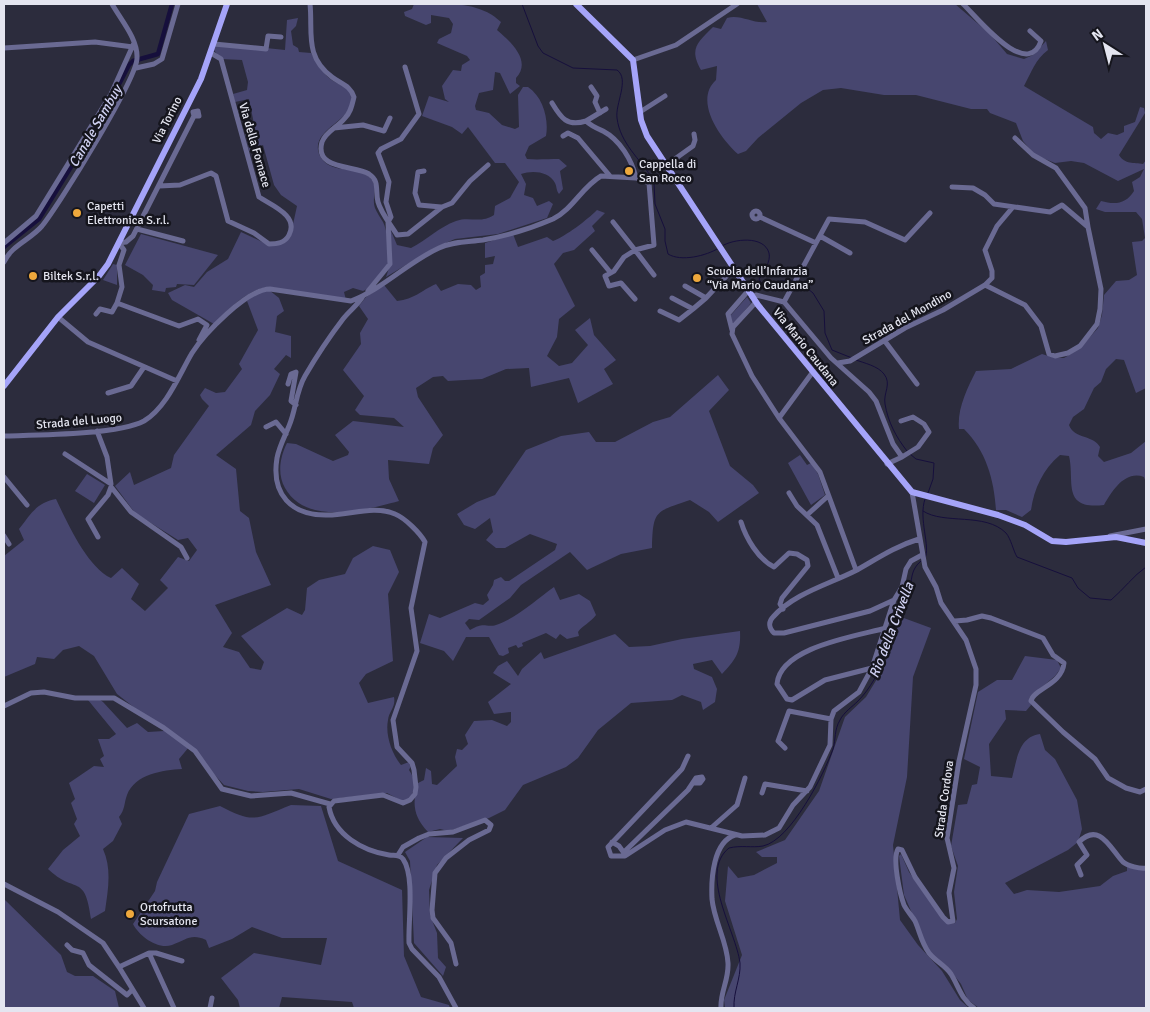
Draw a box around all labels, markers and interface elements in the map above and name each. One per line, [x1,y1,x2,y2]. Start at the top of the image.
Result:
north arrow [1080,20,1130,70]
text: N [1089,25,1107,45]
water label: Canale Sambuy [65,80,127,170]
street label: Via Torino [149,94,186,146]
street label: Via della Fornace [235,101,274,189]
place label: Cappella di San Rocco [639,157,696,186]
marker: Cappella di San Rocco [623,165,635,177]
place label: Capetti Elettronica S.r.l. [87,199,169,228]
marker: Capetti Elettronica S.r.l. [71,207,83,219]
place label: Scuola dell’Infanzia “Via Mario Caudana” [707,264,813,293]
place label: Biltek S.r.l. [43,269,99,284]
marker: Biltek S.r.l. [27,270,39,282]
marker: Scuola dell’Infanzia “Via Mario Caudana” [691,272,703,284]
street label: Strada del Mondino [860,287,954,348]
street label: Via Mario Caudana [769,305,842,389]
street label: Strada del Luogo [35,410,123,433]
water label: Rio della Crivella [865,579,918,680]
street label: Strada Cordova [932,759,957,839]
place label: Ortofrutta Scursatone [140,900,197,929]
marker: Ortofrutta Scursatone [124,908,136,920]

